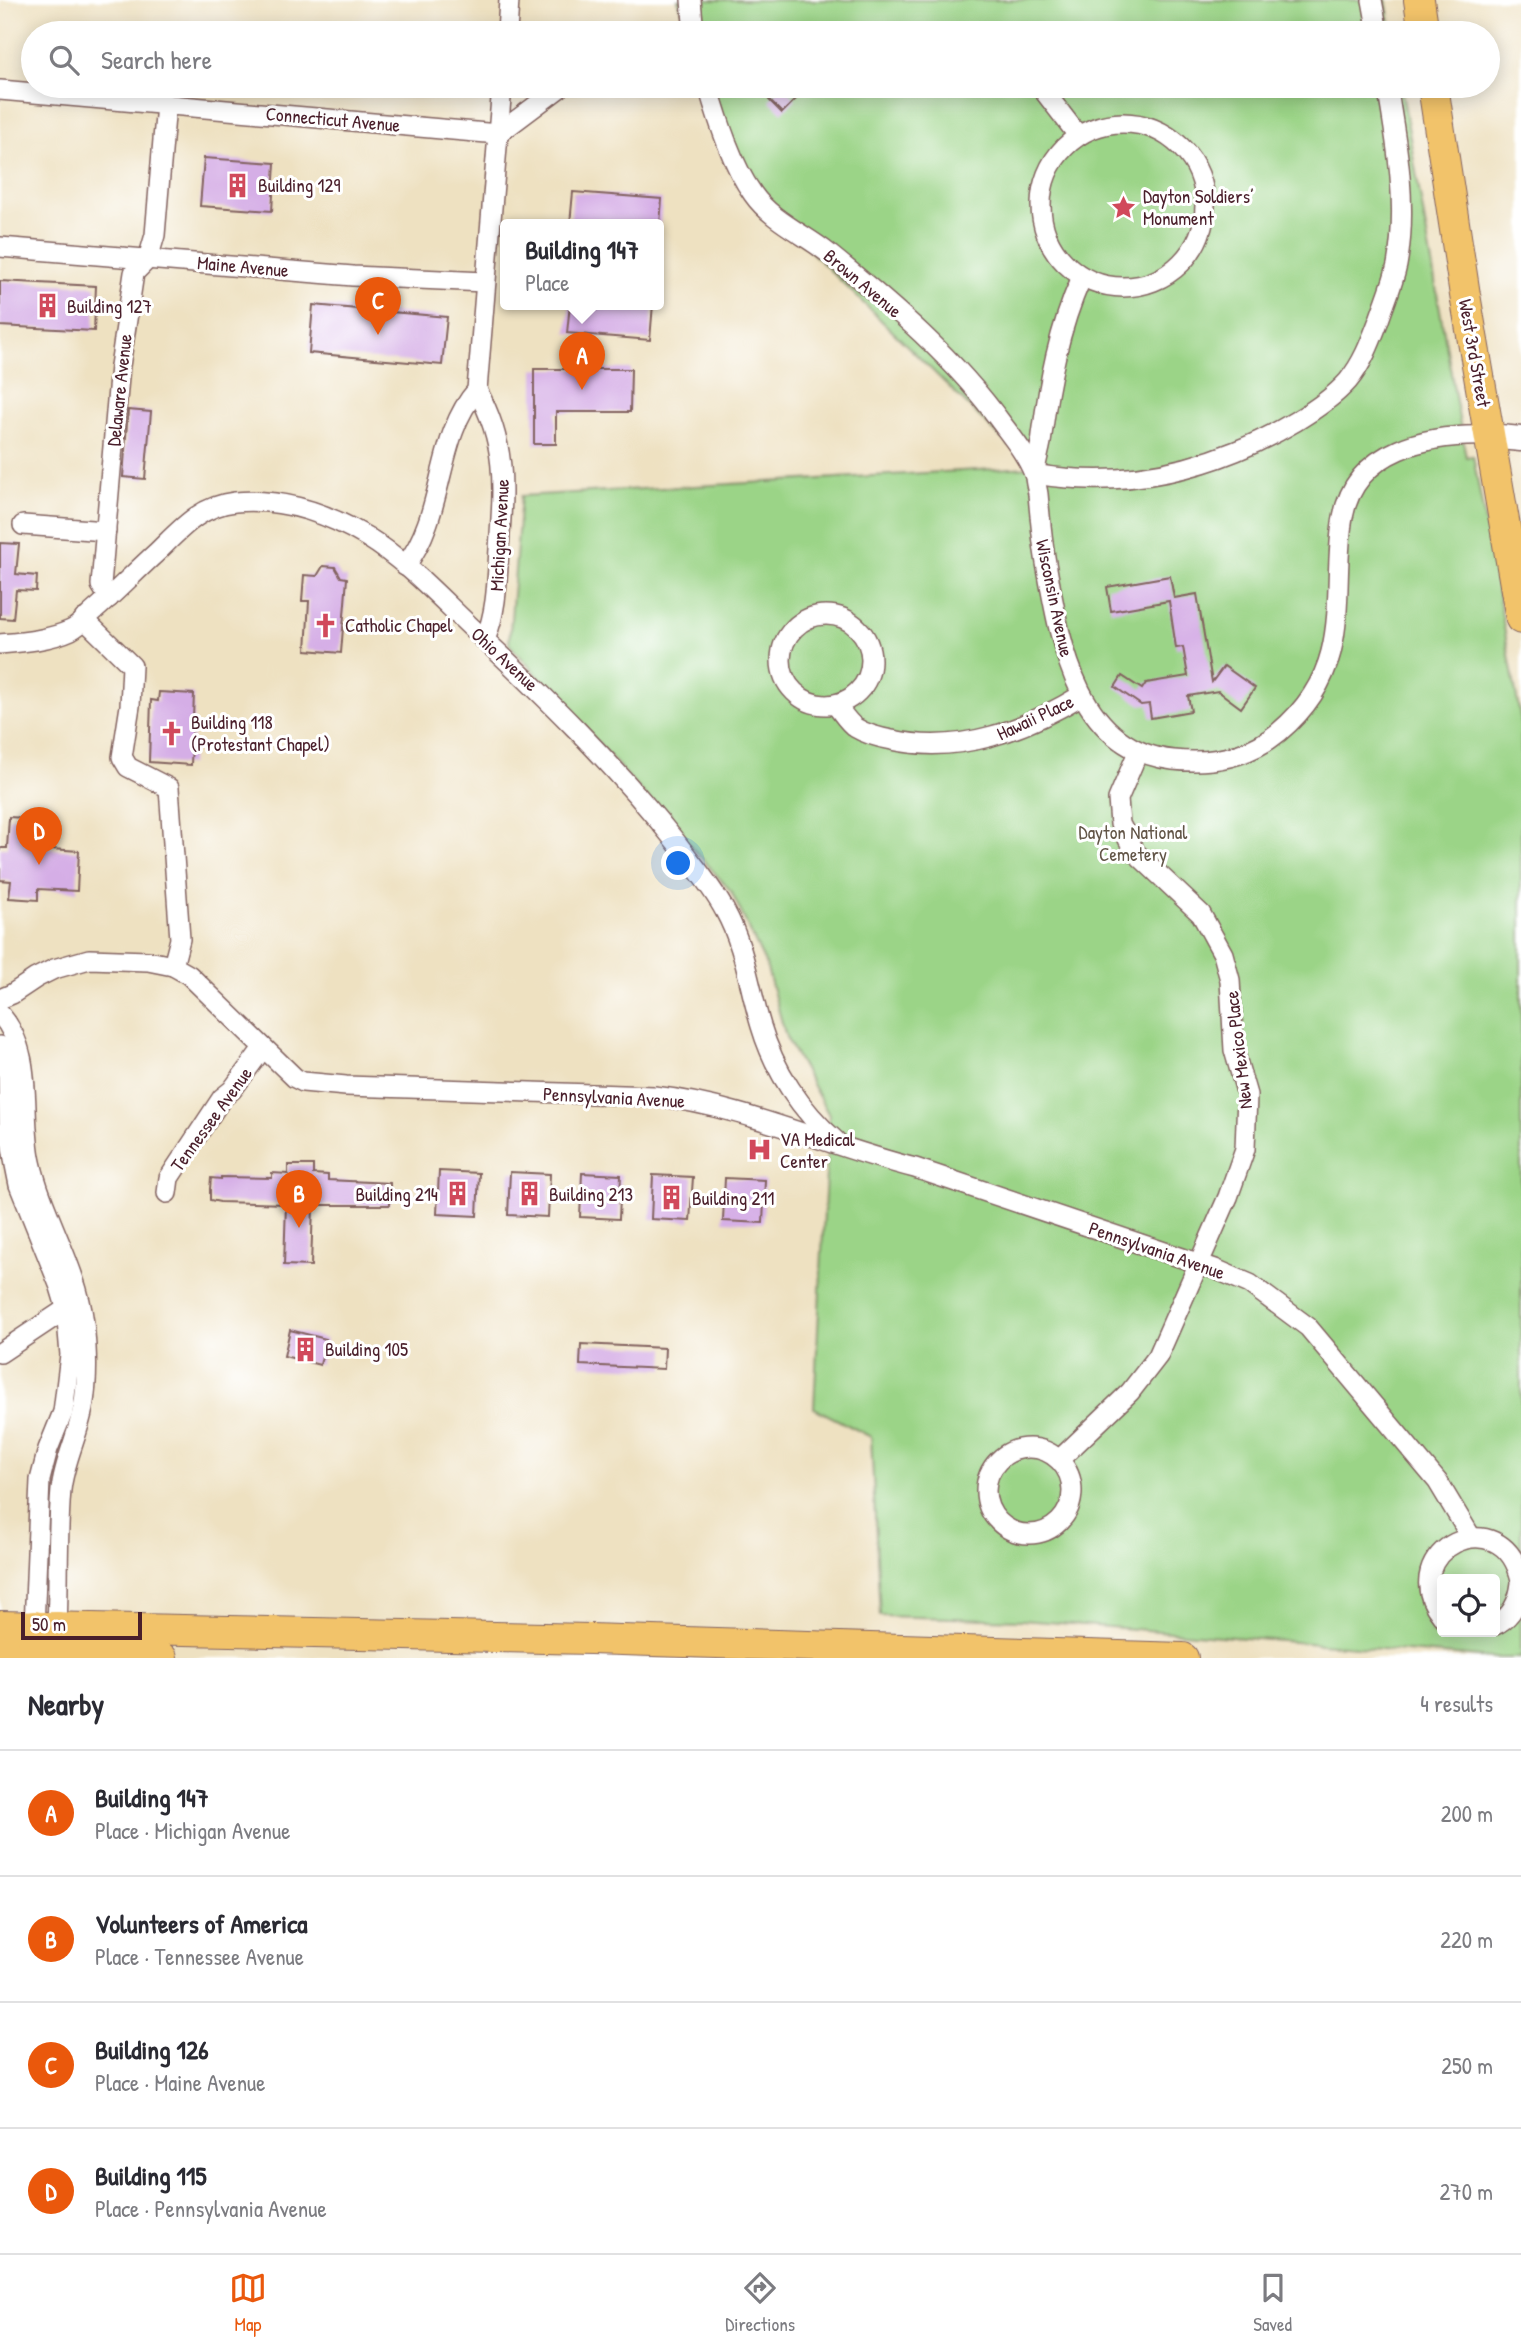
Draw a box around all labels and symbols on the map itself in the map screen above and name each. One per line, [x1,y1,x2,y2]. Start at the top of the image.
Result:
street label: Connecticut Avenue [265,100,402,138]
building icon: Building 129 [224,171,252,199]
place label: Building 129 [258,172,340,198]
place label: Dayton Soldiers’ Monument [1143,183,1254,231]
place icon: Dayton Soldiers’ Monument [1109,193,1137,221]
street label: Brown Avenue [818,243,908,324]
street label: Maine Avenue [196,249,290,283]
pin: C [355,277,401,335]
building icon: Building 127 [33,292,61,320]
place label: Building 127 [67,293,152,319]
street label: West 3rd Street [1453,297,1497,410]
street label: Delaware Avenue [100,332,138,447]
pin: A [559,332,605,390]
street label: Michigan Avenue [483,478,515,592]
street label: Wisconsin Avenue [1030,537,1080,660]
church icon: Catholic Chapel [311,611,339,639]
place label: Catholic Chapel [345,612,454,638]
street label: Ohio Avenue [466,621,545,697]
street label: Hawaii Place [992,688,1078,746]
place label: Building 118 (Protestant Chapel) [191,709,330,757]
church icon: Building 118 (Protestant Chapel) [157,719,185,747]
pin: D [16,807,62,865]
park label: Dayton National Cemetery [1079,819,1188,867]
your location [661,846,695,880]
street label: New Mexico Place [1218,989,1258,1110]
street label: Tennessee Avenue [164,1061,258,1177]
street label: Pennsylvania Avenue [542,1080,686,1114]
place label: VA Medical Center [780,1126,856,1174]
hospital icon: VA Medical Center [746,1136,774,1164]
pin: B [276,1170,322,1228]
building icon: Building 214 [444,1180,472,1208]
building icon: Building 213 [515,1180,543,1208]
place label: Building 214 [355,1181,438,1207]
place label: Building 213 [549,1181,633,1207]
building icon: Building 211 [658,1184,686,1212]
place label: Building 211 [692,1185,774,1211]
street label: Pennsylvania Avenue [1086,1215,1229,1286]
building icon: Building 105 [291,1335,319,1363]
place label: Building 105 [325,1336,408,1362]
scale bar [21,1609,142,1641]

